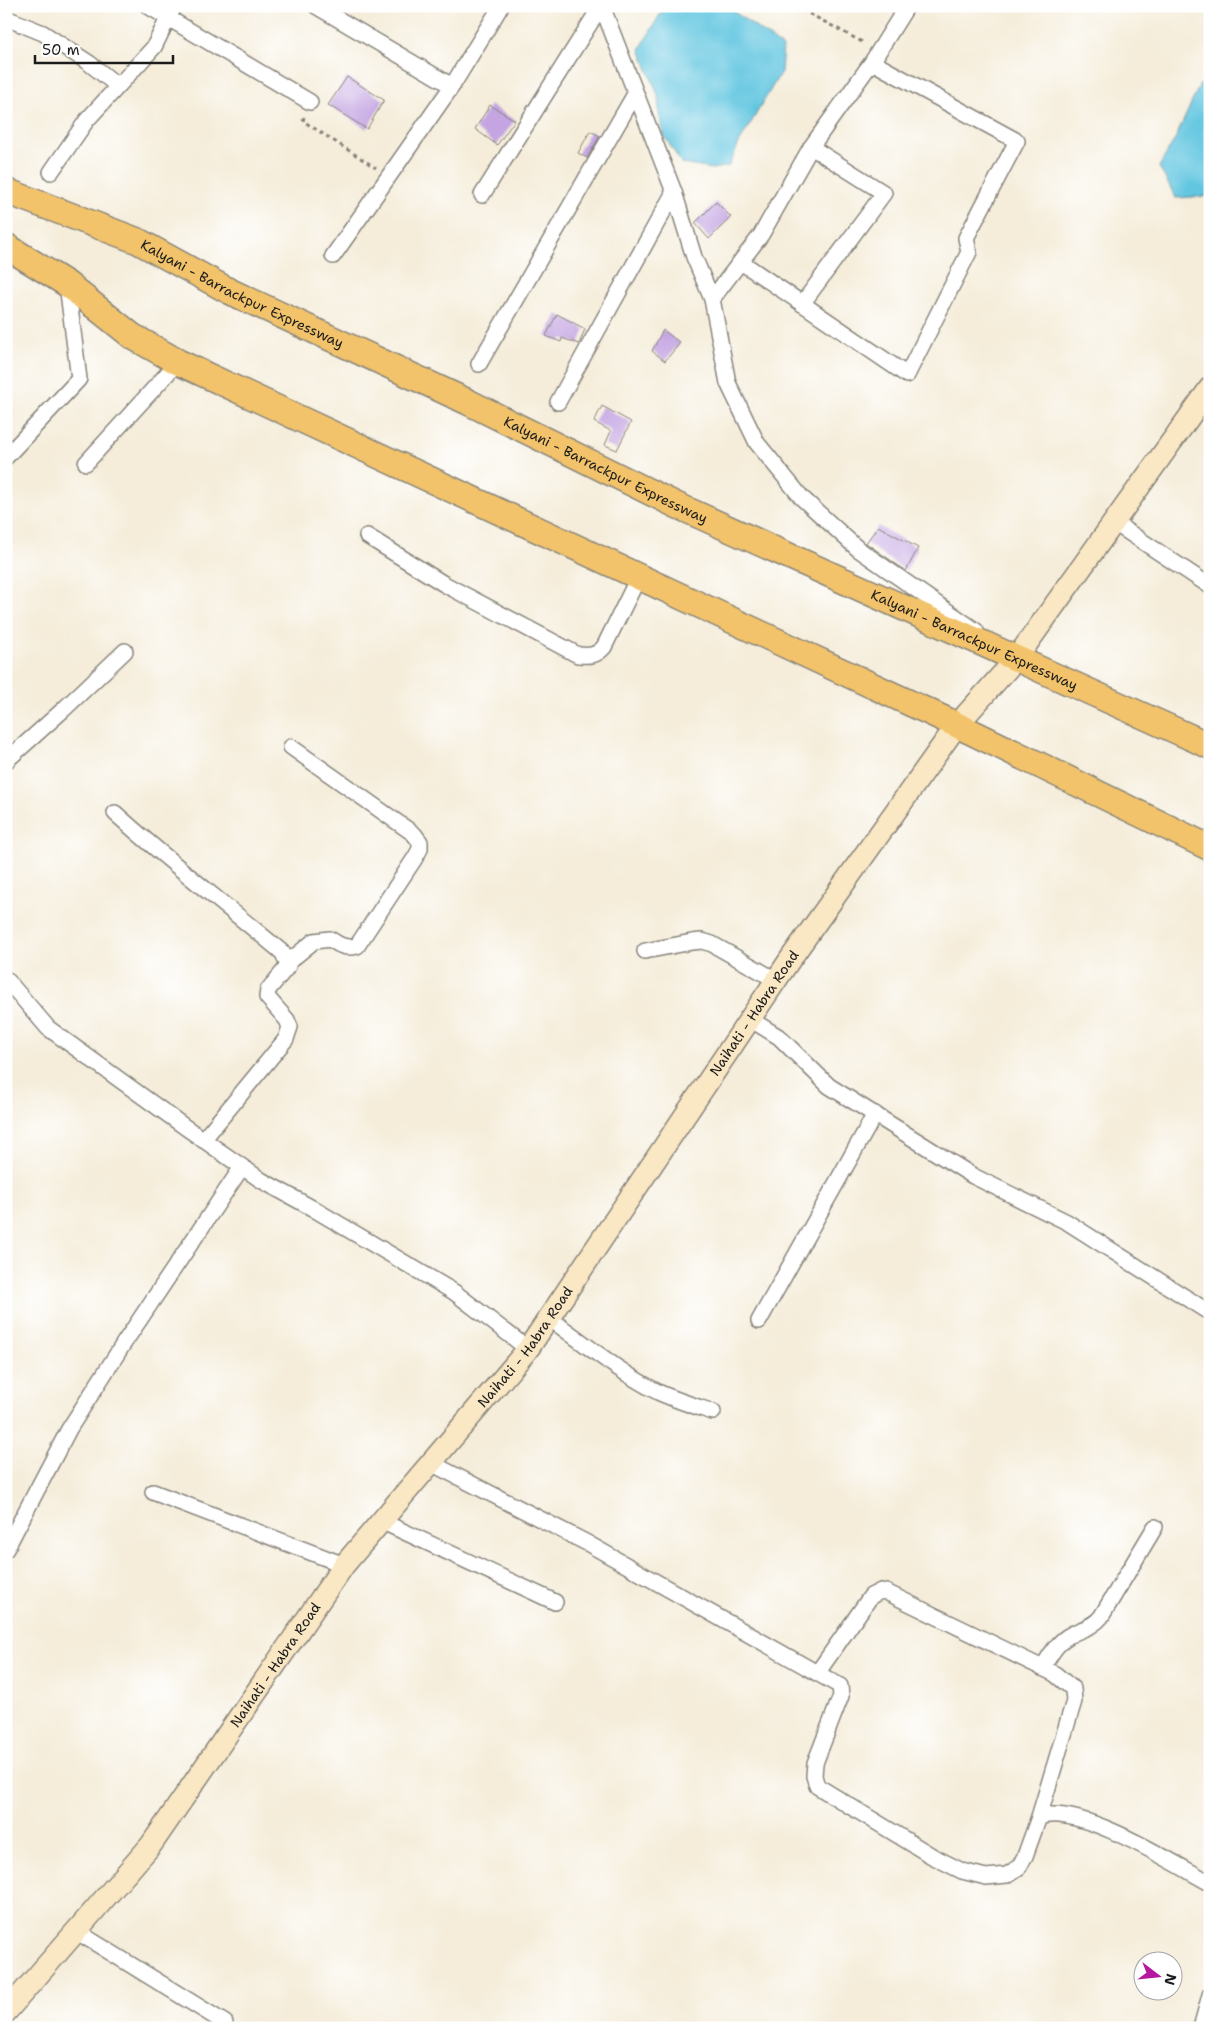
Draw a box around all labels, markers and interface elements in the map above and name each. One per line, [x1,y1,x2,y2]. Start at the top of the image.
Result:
scale bar [35,32,172,64]
text: 50 m [42,40,80,60]
street label: Kalyani - Barrackpur Expressway [137,235,347,352]
street label: Kalyani - Barrackpur Expressway [501,412,711,527]
street label: Kalyani - Barrackpur Expressway [868,585,1081,694]
street label: Naihati - Habra Road [705,947,803,1079]
street label: Naihati - Habra Road [473,1283,577,1411]
street label: Naihati - Habra Road [226,1599,325,1731]
north arrow [1134,1952,1184,2002]
text: N [1160,1972,1181,1987]

